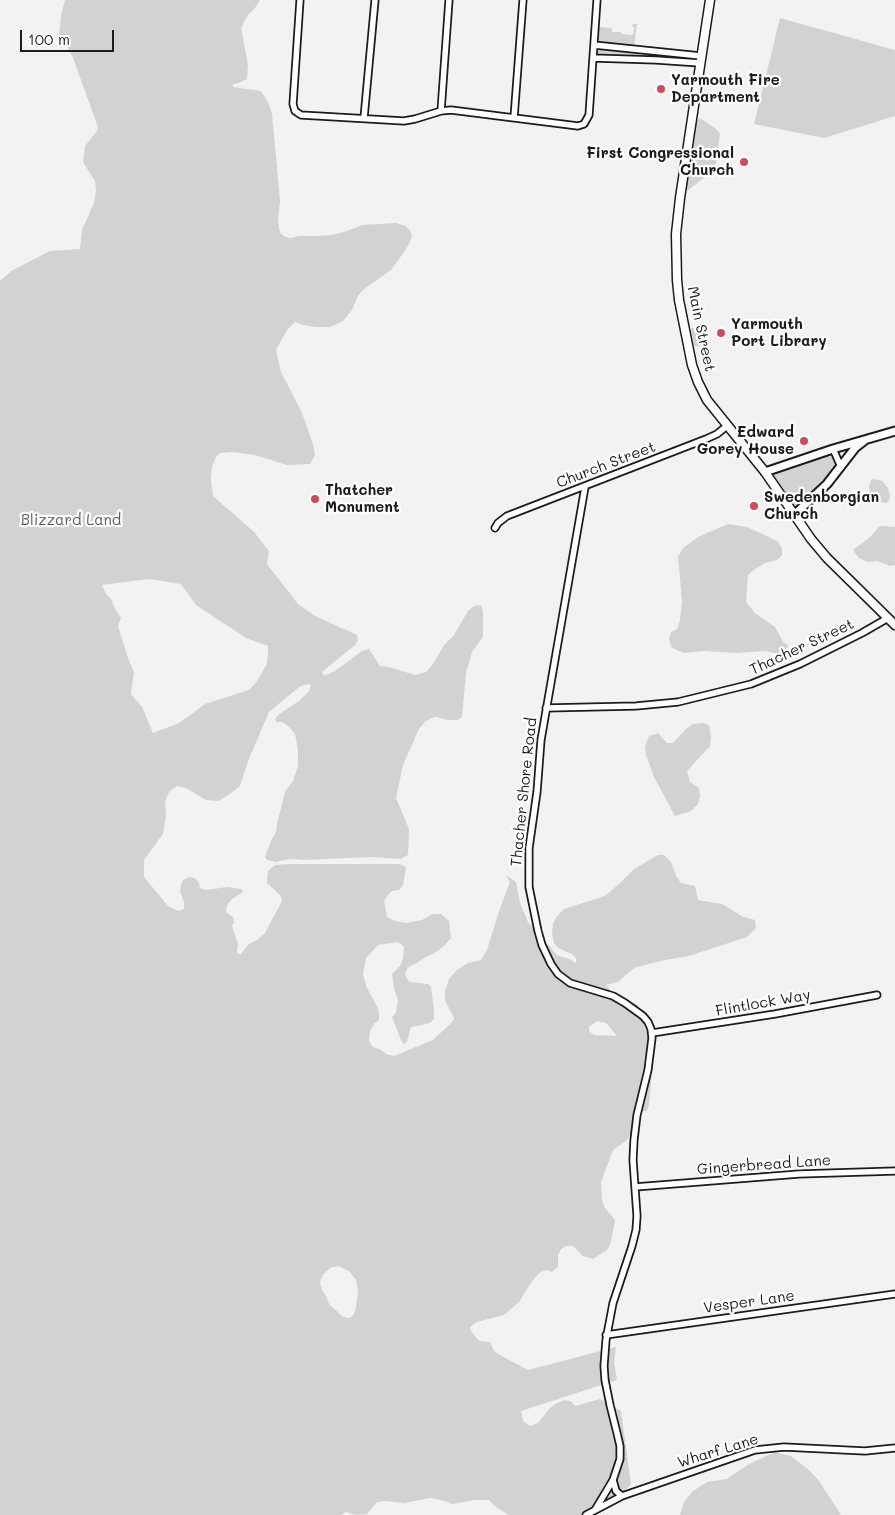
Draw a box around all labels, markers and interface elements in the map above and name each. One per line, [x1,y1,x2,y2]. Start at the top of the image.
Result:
scale bar [22,20,116,52]
text: 100 m [28,29,70,49]
place label: Yarmouth Fire Department [671,71,780,106]
marker: Yarmouth Fire Department [655,83,667,95]
place label: First Congressional Church [586,144,734,179]
marker: First Congressional Church [738,156,750,168]
street label: Main Street [683,285,719,373]
place label: Yarmouth Port Library [731,315,827,350]
marker: Yarmouth Port Library [715,327,727,339]
place label: Edward Gorey House [697,423,794,458]
marker: Edward Gorey House [798,435,810,447]
street label: Church Street [554,438,658,492]
place label: Thatcher Monument [325,481,400,516]
place label: Swedenborgian Church [764,488,879,523]
marker: Thatcher Monument [309,493,321,505]
marker: Swedenborgian Church [748,500,760,512]
park label: Blizzard Land [21,511,121,529]
street label: Thacher Street [747,615,857,679]
street label: Thacher Shore Road [507,717,541,867]
street label: Flintlock Way [714,986,812,1020]
street label: Gingerbread Lane [696,1151,832,1179]
street label: Vesper Lane [702,1287,796,1317]
street label: Wharf Lane [675,1430,761,1472]

